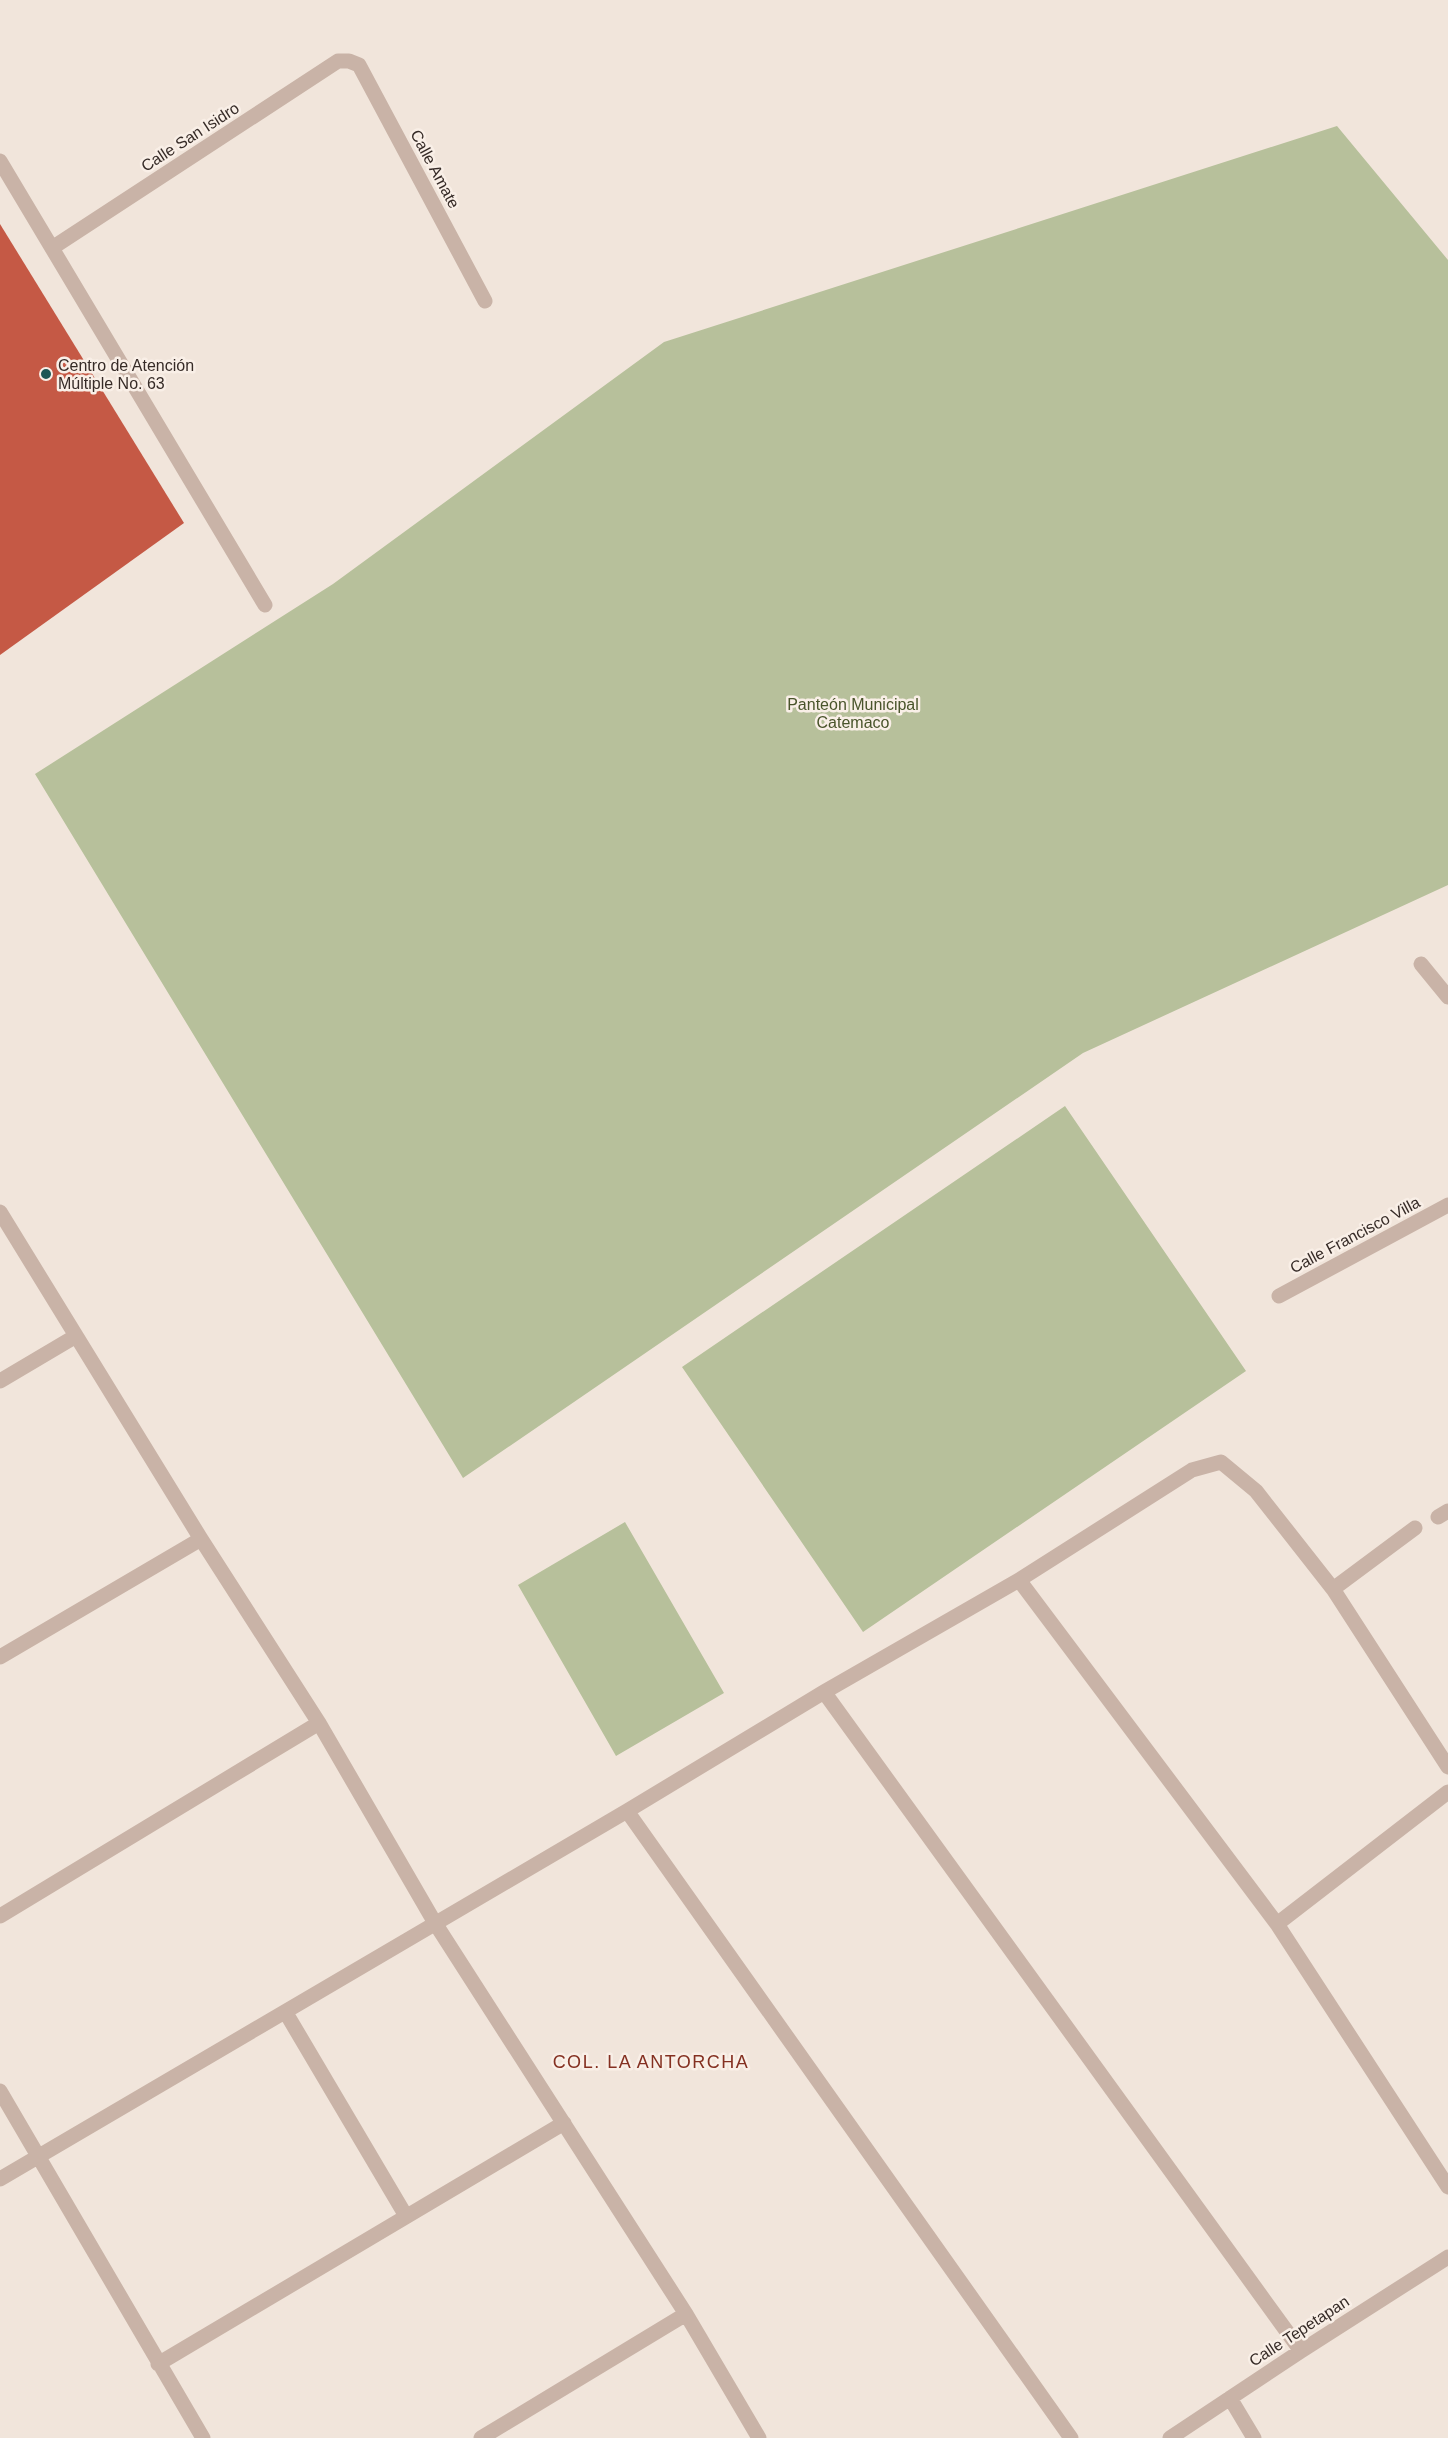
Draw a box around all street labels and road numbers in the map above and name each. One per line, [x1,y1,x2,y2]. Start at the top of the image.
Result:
street label: Calle San Isidro [138,99,242,175]
street label: Calle Amate [407,127,463,211]
street label: Calle Francisco Villa [1287,1193,1423,1276]
street label: Calle Tepetapan [1246,2292,1352,2370]

